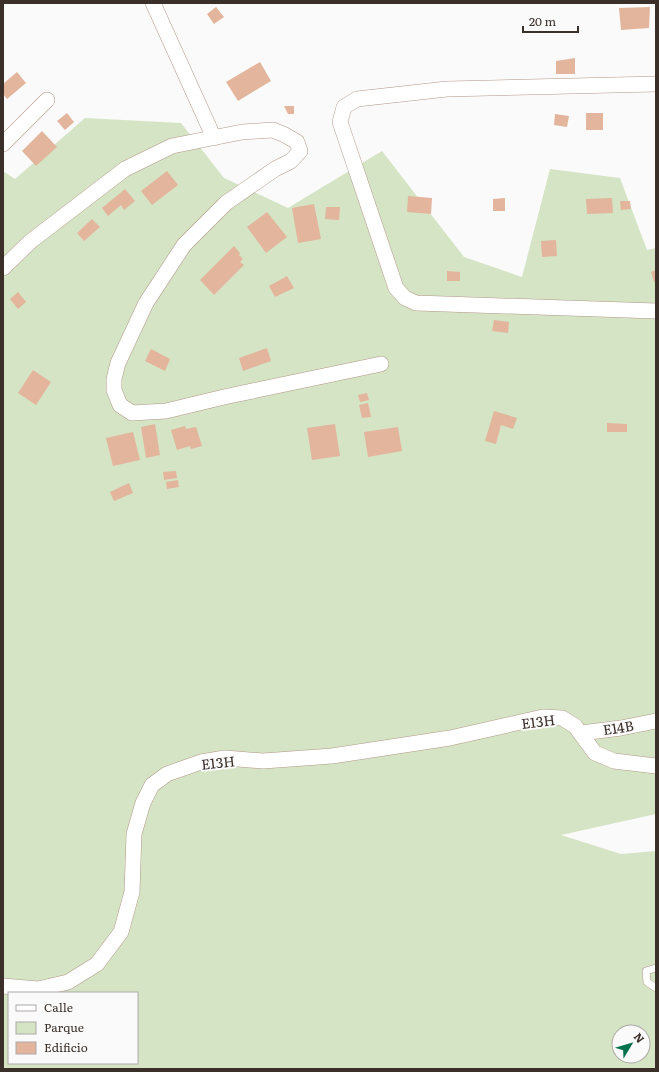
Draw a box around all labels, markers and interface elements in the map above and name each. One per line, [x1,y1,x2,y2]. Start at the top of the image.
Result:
scale bar [523,8,578,34]
text: 20 m [529,12,556,30]
street label: E13H [520,709,556,733]
street label: E14B [601,715,635,739]
street label: E13H [200,750,236,774]
legend [8,992,138,1064]
text: Calle [44,998,73,1016]
text: Parque [44,1018,84,1036]
north arrow [611,1024,651,1064]
text: N [631,1029,649,1046]
text: Edificio [44,1038,88,1056]

